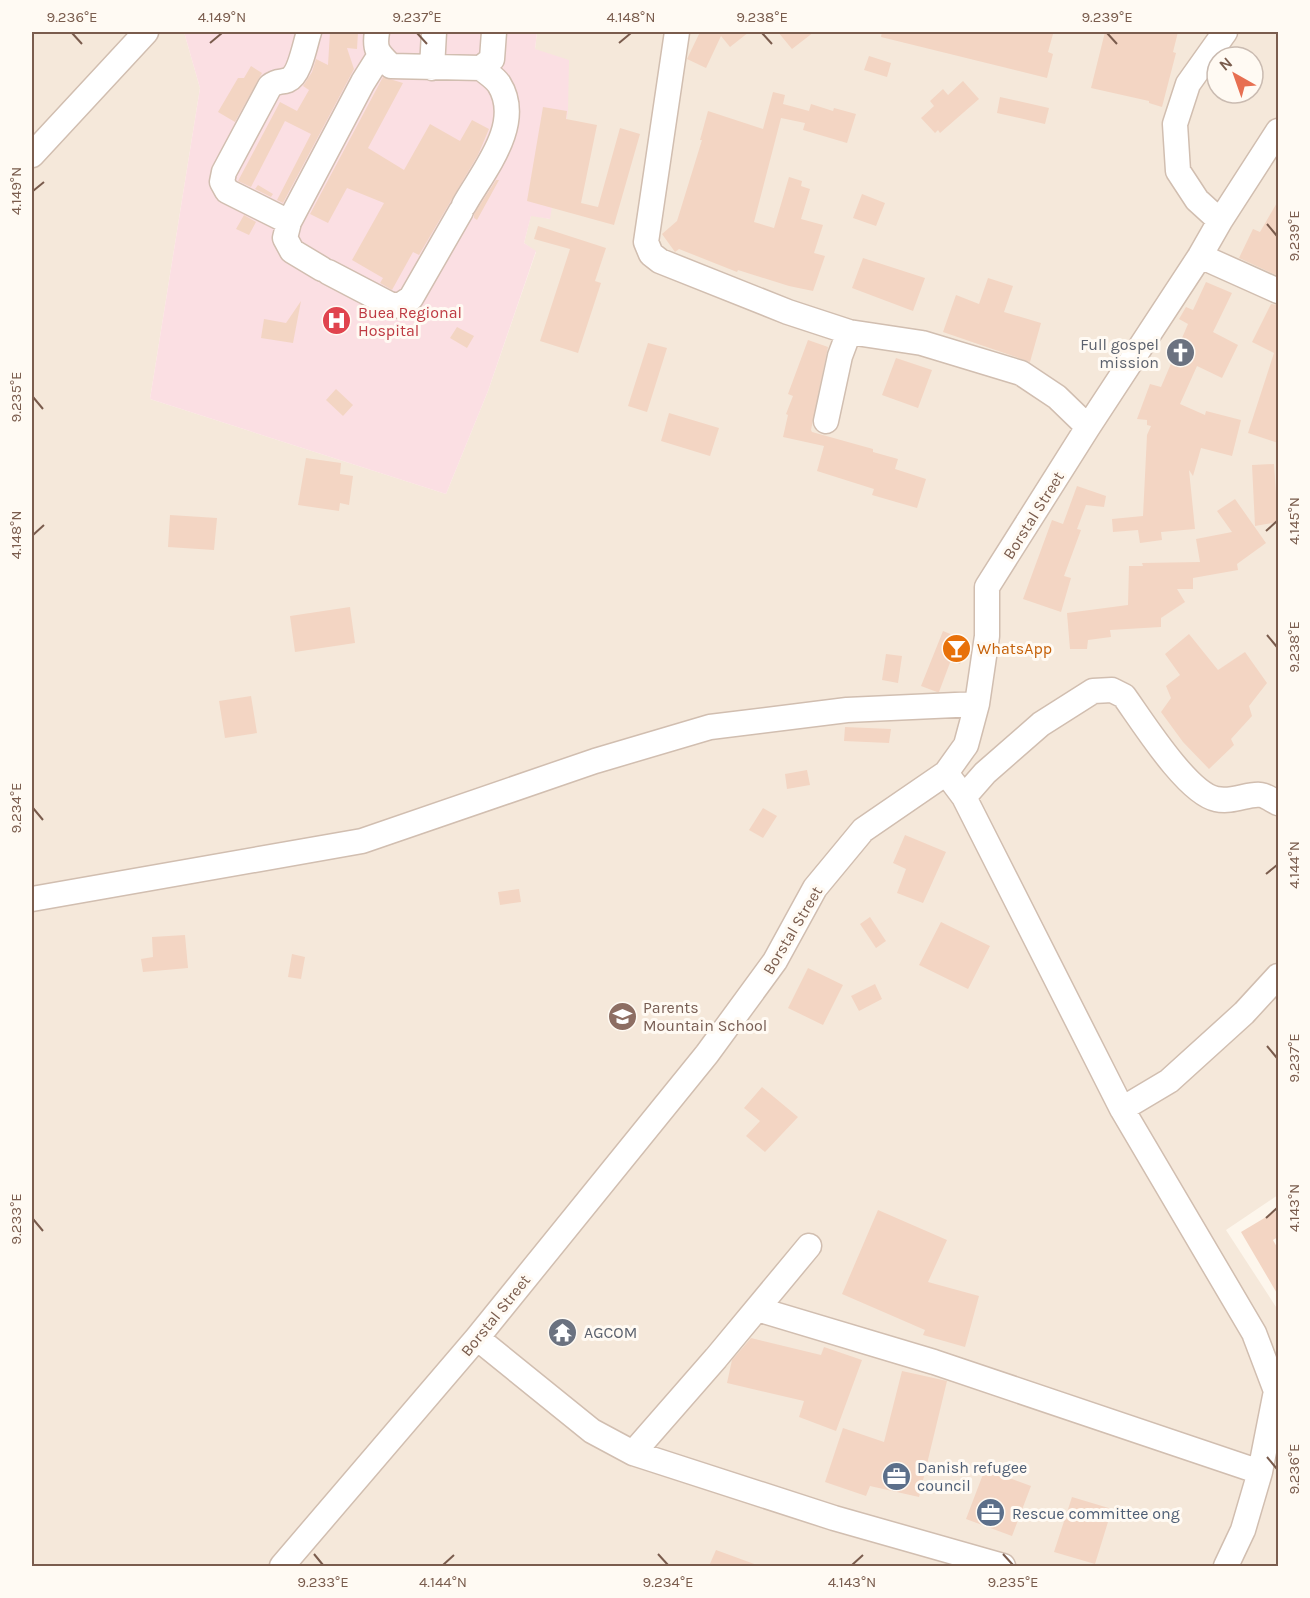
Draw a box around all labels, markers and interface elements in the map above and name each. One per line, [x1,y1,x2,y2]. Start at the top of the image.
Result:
text: 9.236°E [46,8,98,26]
text: 4.149°N [198,8,246,26]
text: 9.237°E [392,8,442,26]
text: 4.148°N [607,8,655,26]
text: 9.238°E [736,8,788,26]
text: 9.239°E [1081,8,1133,26]
north arrow [1205,45,1265,105]
text: N [1215,53,1236,75]
text: 4.149°N [7,167,25,215]
text: 9.239°E [1285,210,1303,262]
place label: Buea Regional Hospital [358,303,462,340]
hospital icon: Buea Regional Hospital [321,305,353,337]
place label: Full gospel mission [1080,335,1159,372]
church icon: Full gospel mission [1164,337,1196,369]
text: 9.235°E [7,372,25,422]
street label: Borstal Street [999,468,1068,563]
text: 4.145°N [1285,497,1303,545]
text: 4.148°N [7,511,25,559]
text: 9.238°E [1285,621,1303,673]
bar icon: WhatsApp [940,632,972,664]
place label: WhatsApp [977,639,1052,658]
text: 9.234°E [7,783,25,833]
text: 4.144°N [1285,841,1303,889]
street label: Borstal Street [759,883,826,978]
place label: Parents Mountain School [643,998,767,1035]
school or university icon: Parents Mountain School [606,1000,638,1032]
text: 9.237°E [1285,1033,1303,1083]
text: 4.143°N [1285,1184,1303,1232]
text: 9.233°E [7,1193,25,1245]
street label: Borstal Street [457,1271,534,1360]
temple icon: AGCOM [547,1316,579,1348]
place label: AGCOM [584,1323,637,1342]
text: 9.236°E [1285,1443,1303,1495]
place label: Danish refugee council [917,1458,1027,1495]
office icon: Danish refugee council [880,1460,912,1492]
office icon: Rescue committee ong [975,1497,1007,1529]
place label: Rescue committee ong [1012,1504,1180,1523]
text: 9.233°E [297,1573,349,1591]
text: 4.144°N [419,1573,467,1591]
text: 9.234°E [643,1573,693,1591]
text: 4.143°N [828,1573,876,1591]
text: 9.235°E [988,1573,1038,1591]

